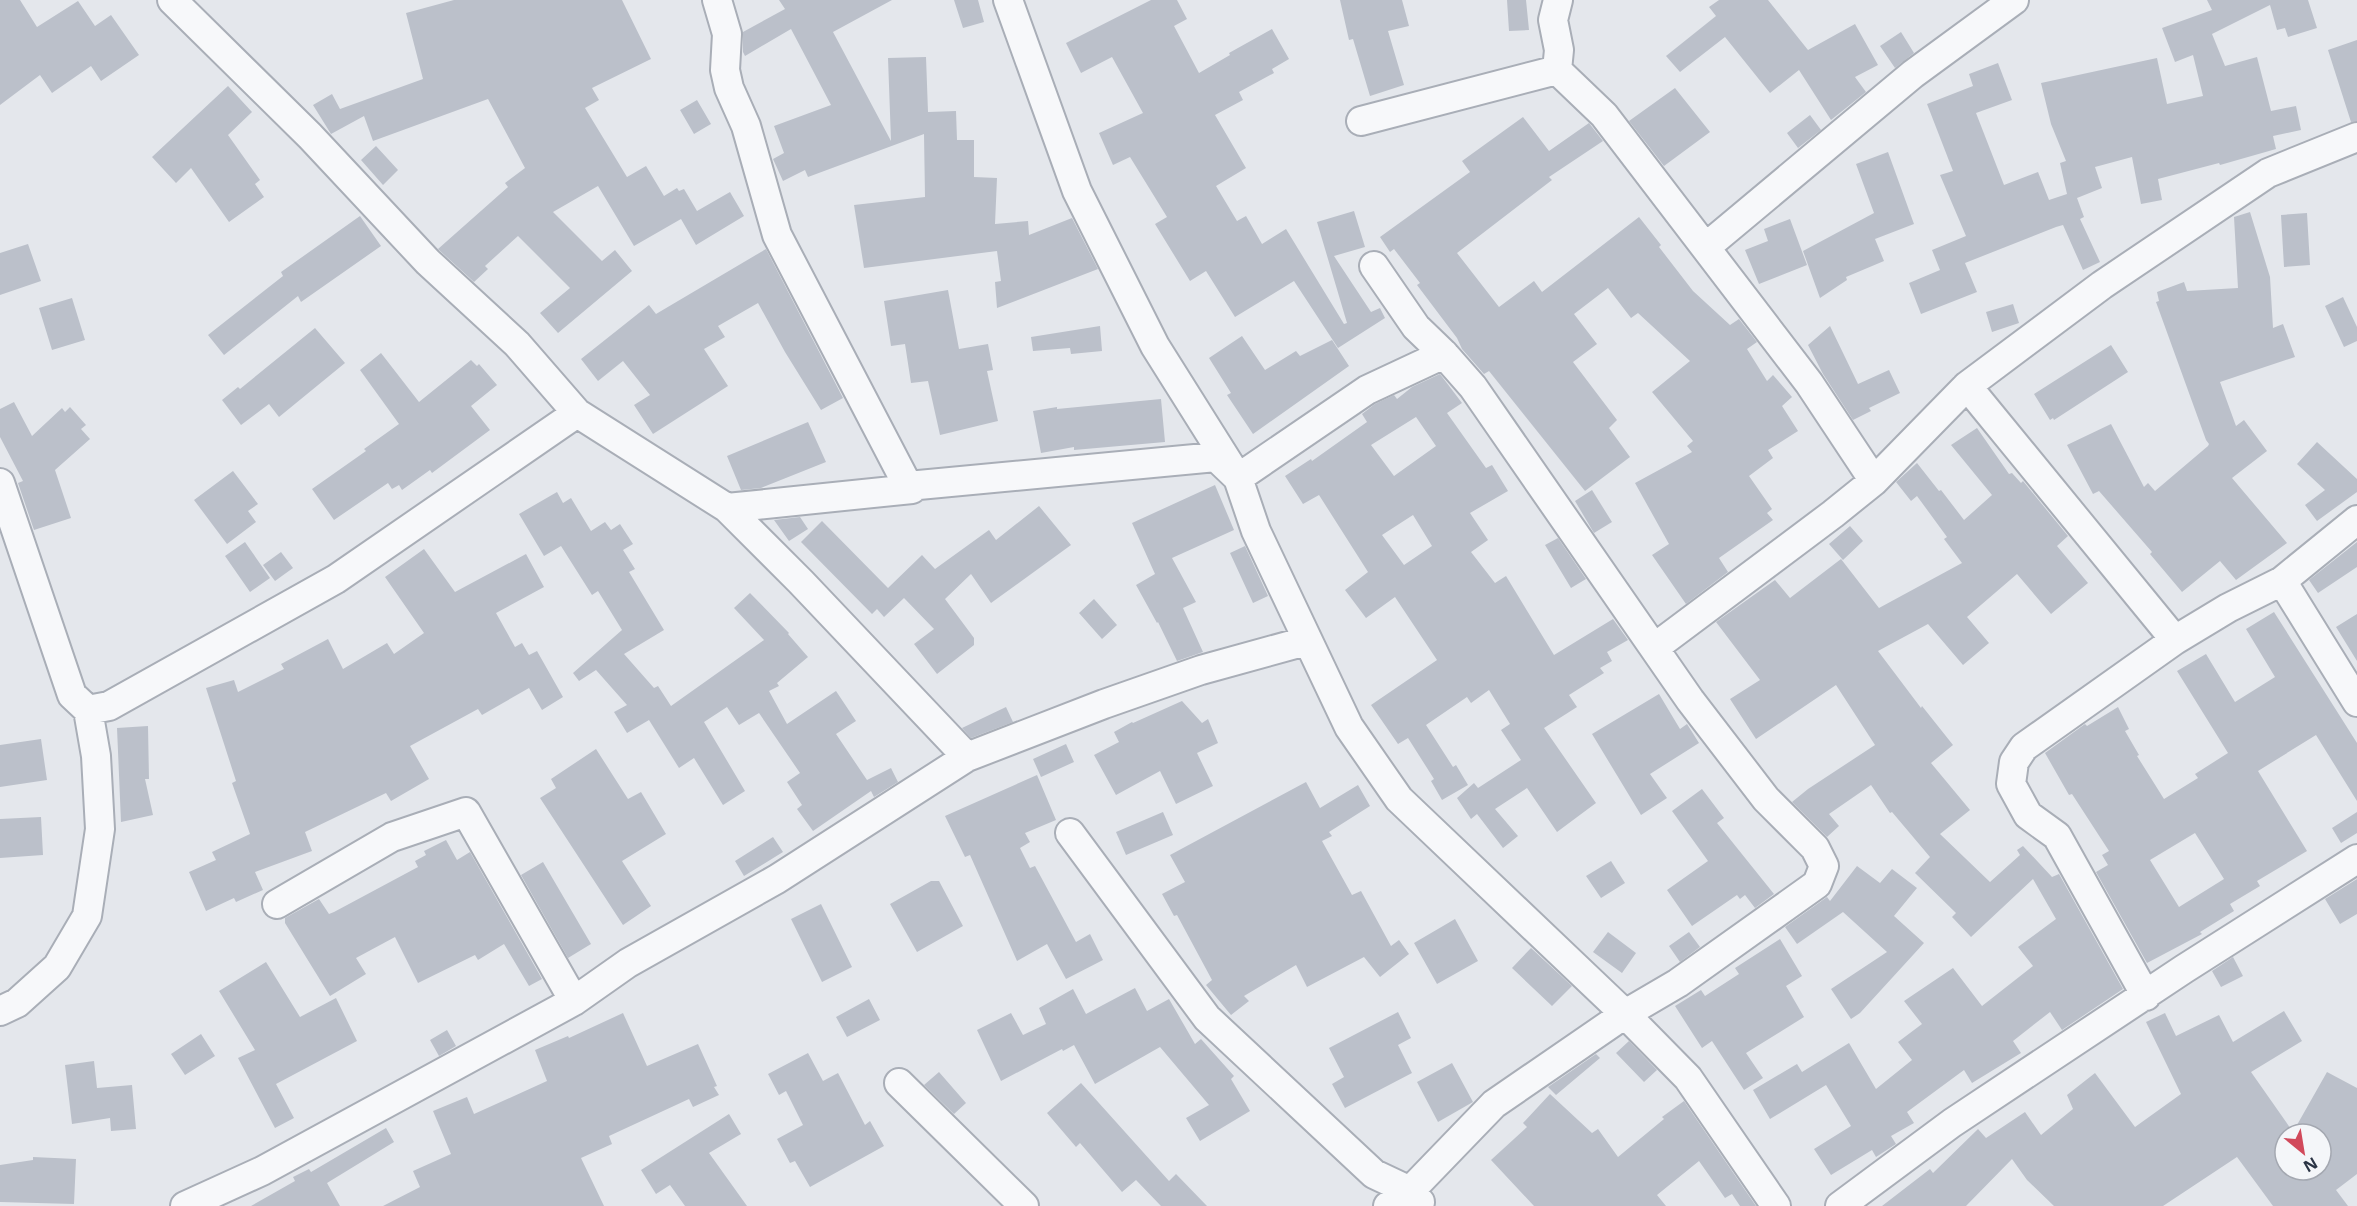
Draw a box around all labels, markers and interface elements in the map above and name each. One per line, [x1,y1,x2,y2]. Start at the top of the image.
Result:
north arrow [2273,1122,2333,1182]
text: N [2299,1152,2322,1178]

